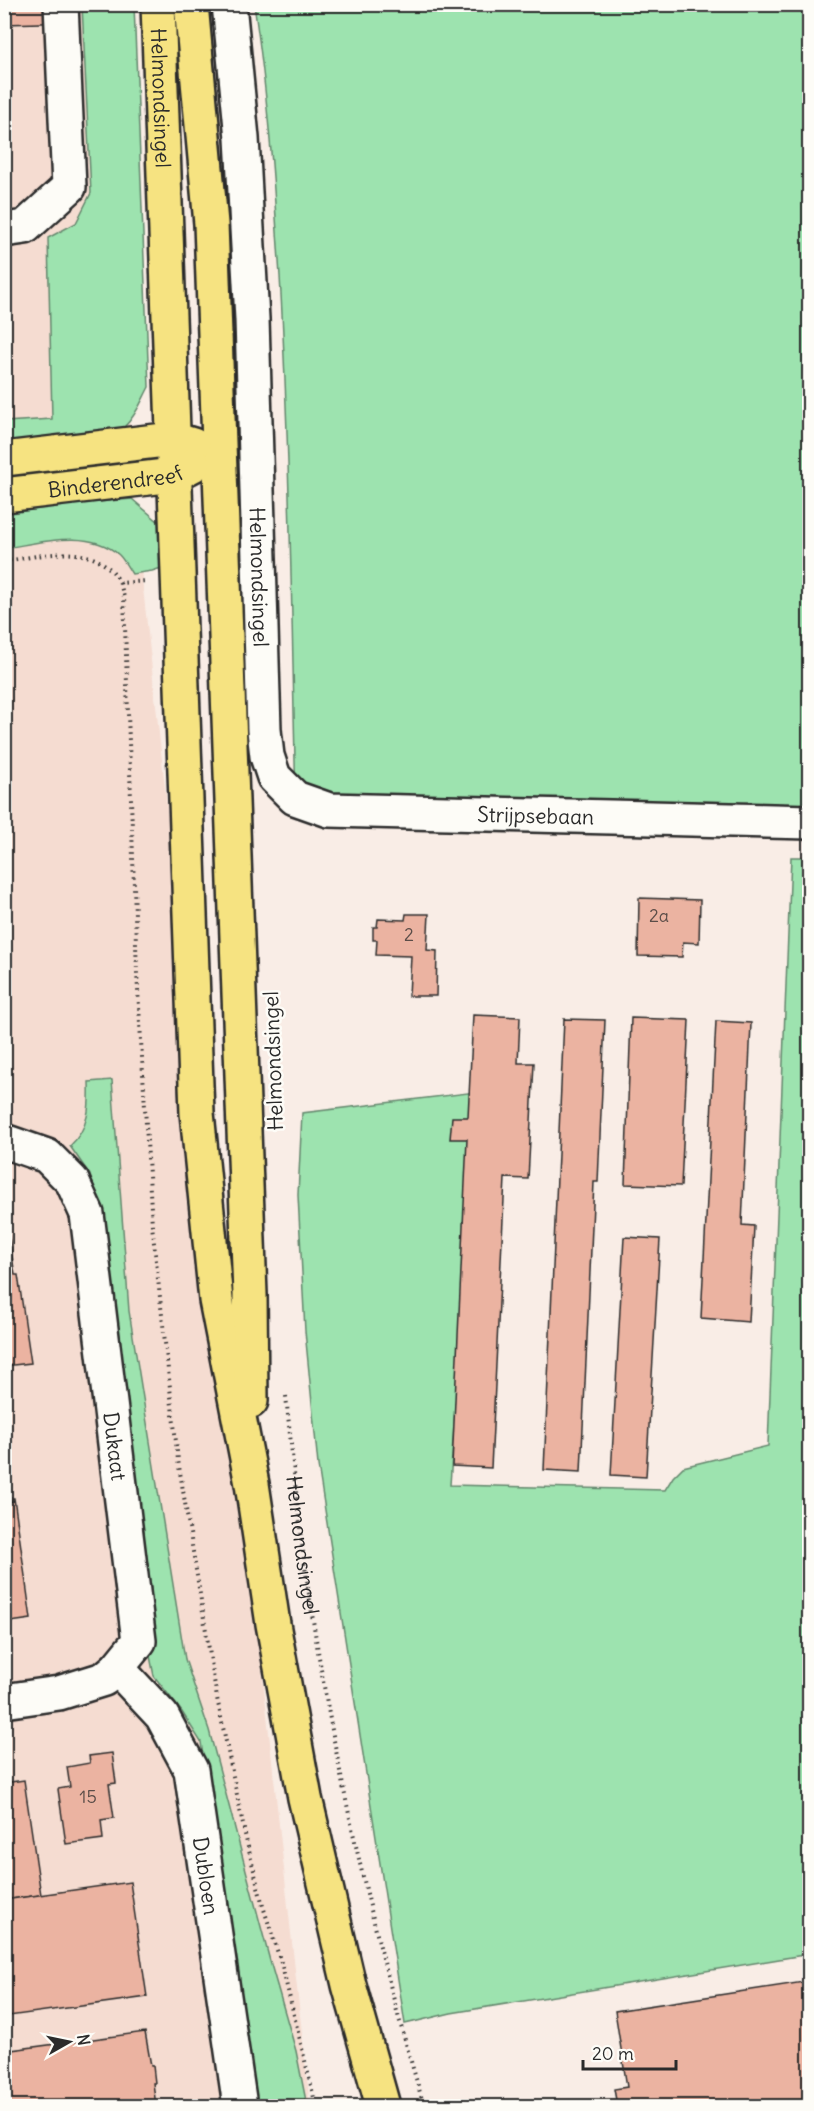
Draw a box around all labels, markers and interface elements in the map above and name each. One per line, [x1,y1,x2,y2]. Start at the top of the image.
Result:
street label: Helmondsingel [145,28,177,168]
street label: Binderendreef [46,459,189,503]
street label: Helmondsingel [244,507,275,647]
street label: Strijpsebaan [477,800,595,830]
house number: 2a [649,904,669,927]
house number: 2 [404,923,414,946]
street label: Helmondsingel [257,991,289,1131]
street label: Dukaat [98,1410,133,1482]
street label: Helmondsingel [281,1474,325,1616]
house number: 15 [79,1785,97,1808]
street label: Dubloen [187,1835,225,1917]
north arrow [39,2012,99,2072]
text: N [73,2033,95,2047]
scale bar [583,2033,676,2071]
text: 20 m [592,2042,634,2065]

